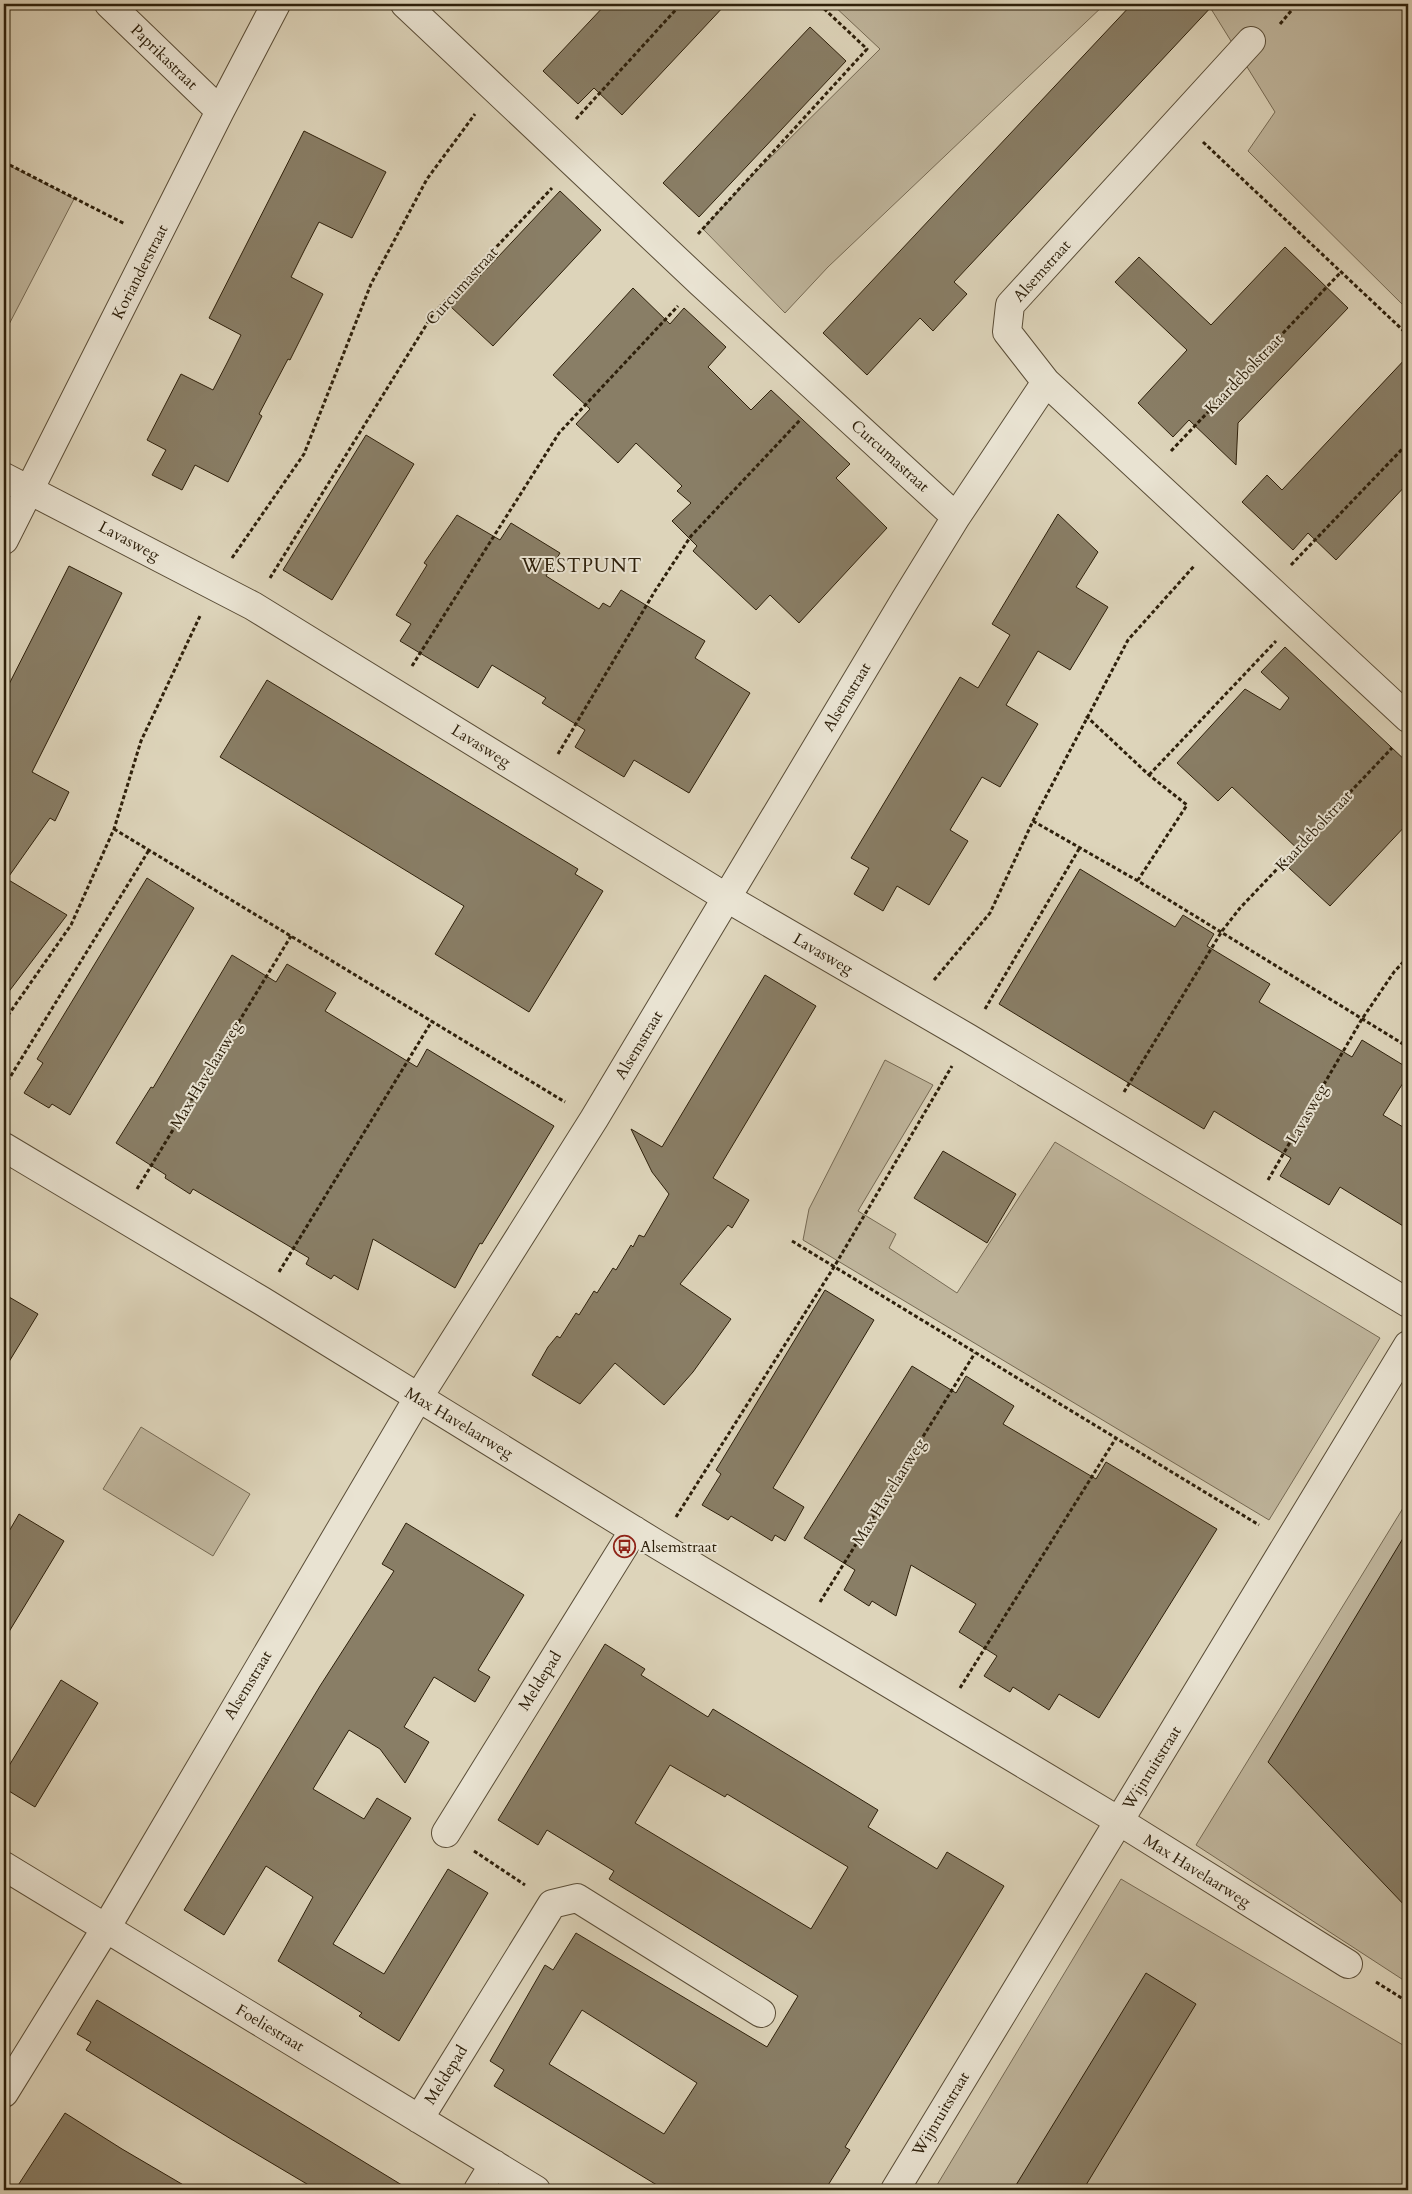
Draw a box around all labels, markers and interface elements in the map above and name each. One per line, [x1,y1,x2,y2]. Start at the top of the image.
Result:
street label: Paprikastraat [125,19,203,95]
street label: Korianderstraat [107,221,173,323]
street label: Alsemstraat [1008,235,1076,307]
street label: Curcumastraat [421,242,503,330]
street label: Kaardebolstraat [1200,329,1288,419]
street label: Curcumastraat [846,415,934,497]
street label: Lavasweg [95,516,163,566]
district label: WESTPUNT [520,553,643,579]
street label: Alsemstraat [818,658,876,736]
street label: Lavasweg [447,719,515,773]
street label: Kaardebolstraat [1271,786,1357,876]
street label: Lavasweg [789,928,857,980]
street label: Alsemstraat [610,1006,668,1084]
street label: Max Havelaarweg [165,1017,247,1133]
street label: Lavasweg [1281,1080,1333,1148]
street label: Max Havelaarweg [401,1382,517,1464]
street label: Max Havelaarweg [847,1434,931,1550]
bus stop icon: Alsemstraat [612,1535,636,1559]
place label: Alsemstraat [640,1536,717,1558]
street label: Alsemstraat [219,1646,277,1724]
street label: Meldepad [513,1647,567,1715]
street label: Wijnruitstraat [1117,1722,1187,1815]
street label: Max Havelaarweg [1139,1829,1255,1913]
street label: Foeliestraat [232,1999,308,2057]
street label: Meldepad [419,2041,473,2109]
street label: Wijnruitstraat [907,2068,975,2161]

